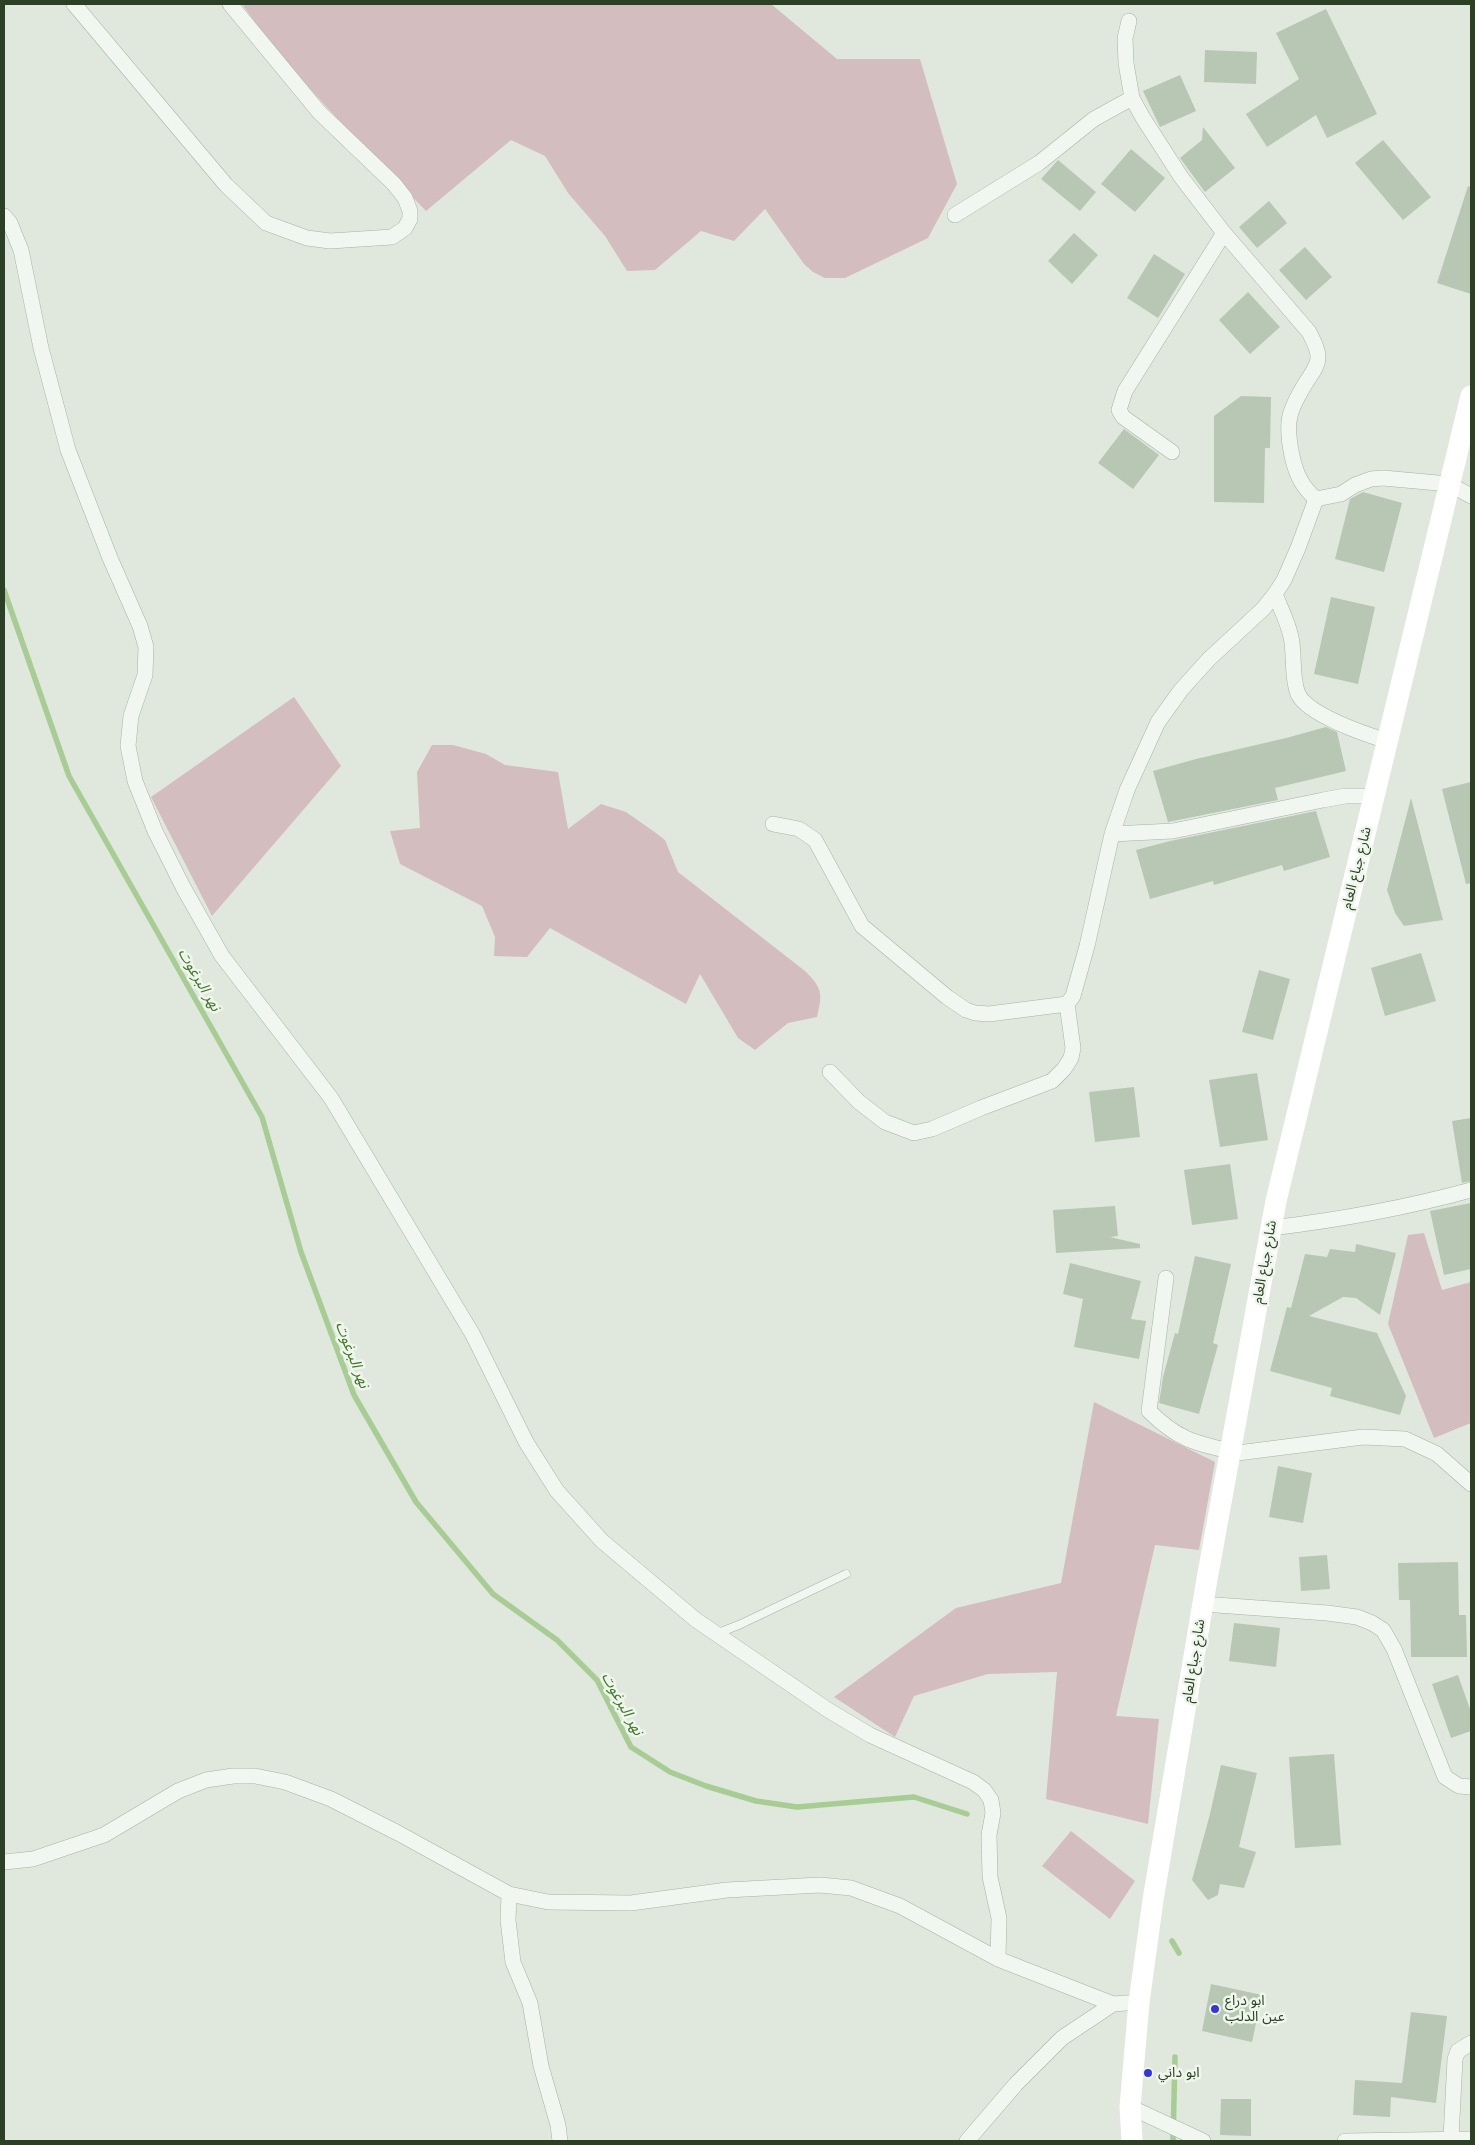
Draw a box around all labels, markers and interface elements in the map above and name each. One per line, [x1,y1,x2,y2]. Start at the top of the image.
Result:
street label: شارع جباع العام [1339,825,1375,911]
water label: نهر البرغوت [174,945,224,1015]
street label: شارع جباع العام [1249,1219,1281,1305]
water label: نهر البرغوت [331,1319,373,1391]
street label: شارع جباع العام [1179,1618,1209,1704]
water label: نهر البرغوت [597,1669,647,1739]
place label: ابو دراع عين الدلب [1225,1993,1285,2025]
marker: ابو دراع عين الدلب [1209,2003,1221,2015]
place label: ابو داني [1158,2065,1200,2081]
marker: ابو داني [1142,2067,1154,2079]

